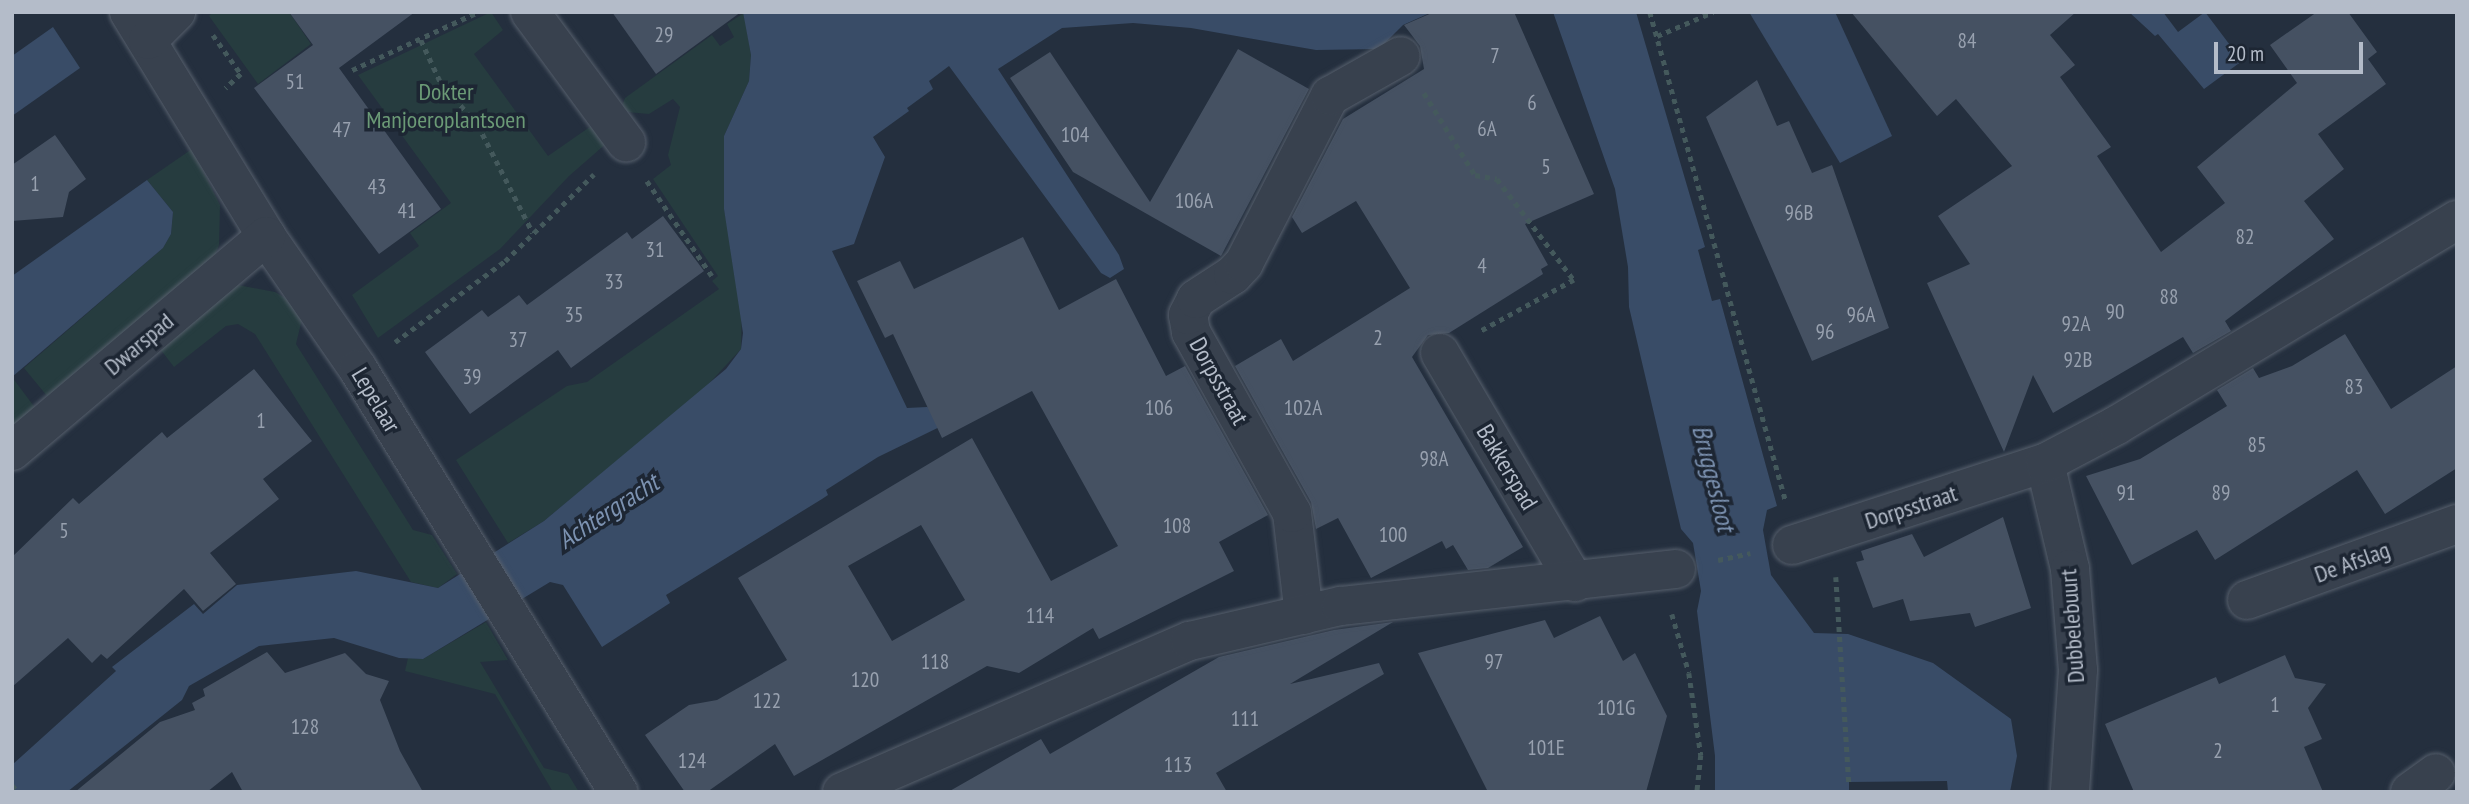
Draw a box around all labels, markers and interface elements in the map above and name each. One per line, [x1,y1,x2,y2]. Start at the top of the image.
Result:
house number: 29 [655,22,673,48]
house number: 84 [1958,28,1976,54]
scale bar [2217,28,2366,72]
text: 20 m [2227,40,2264,67]
house number: 7 [1490,43,1500,69]
house number: 51 [286,69,304,95]
park label: Dokter Manjoeroplantsoen [366,78,526,134]
house number: 6 [1527,90,1537,116]
house number: 6A [1477,116,1497,142]
house number: 47 [333,117,351,143]
house number: 104 [1061,122,1089,148]
house number: 5 [1541,154,1551,180]
house number: 1 [30,171,40,197]
house number: 43 [368,174,386,200]
house number: 106A [1175,188,1213,214]
house number: 41 [398,198,416,224]
house number: 96B [1785,200,1813,226]
house number: 82 [2236,224,2254,250]
house number: 31 [646,237,664,263]
house number: 4 [1477,253,1487,279]
house number: 33 [605,269,623,295]
house number: 88 [2160,284,2178,310]
house number: 90 [2106,299,2124,325]
house number: 35 [565,302,583,328]
house number: 96A [1847,302,1875,328]
street label: Dwarspad [99,307,179,381]
house number: 92A [2062,311,2090,337]
house number: 96 [1816,319,1834,345]
house number: 2 [1373,325,1383,351]
house number: 37 [509,327,527,353]
street label: Dorpsstraat [1183,332,1255,430]
house number: 92B [2064,347,2092,373]
street label: Lepelaar [345,362,407,438]
house number: 39 [463,364,481,390]
house number: 83 [2345,374,2363,400]
house number: 106 [1145,395,1173,421]
house number: 102A [1284,395,1322,421]
house number: 1 [256,408,266,434]
street label: Bakkerspad [1470,419,1544,515]
water label: Bruggesloot [1686,422,1742,534]
house number: 85 [2248,432,2266,458]
house number: 98A [1420,446,1448,472]
water label: Achtergracht [552,467,664,555]
street label: Dorpsstraat [1861,479,1961,535]
house number: 91 [2117,480,2135,506]
house number: 89 [2212,480,2230,506]
house number: 108 [1163,513,1191,539]
house number: 5 [59,518,69,544]
house number: 100 [1379,522,1407,548]
street label: De Afslag [2310,535,2394,589]
street label: Dubbelebuurt [2054,568,2090,684]
house number: 114 [1026,603,1054,629]
house number: 118 [921,649,949,675]
house number: 97 [1485,649,1503,675]
house number: 120 [851,667,879,693]
house number: 122 [753,688,781,714]
house number: 1 [2270,692,2280,718]
house number: 101G [1597,695,1635,721]
house number: 111 [1231,706,1259,732]
house number: 128 [291,714,319,740]
house number: 101E [1527,735,1565,761]
house number: 2 [2213,738,2223,764]
house number: 124 [678,748,706,774]
house number: 113 [1164,752,1192,778]

